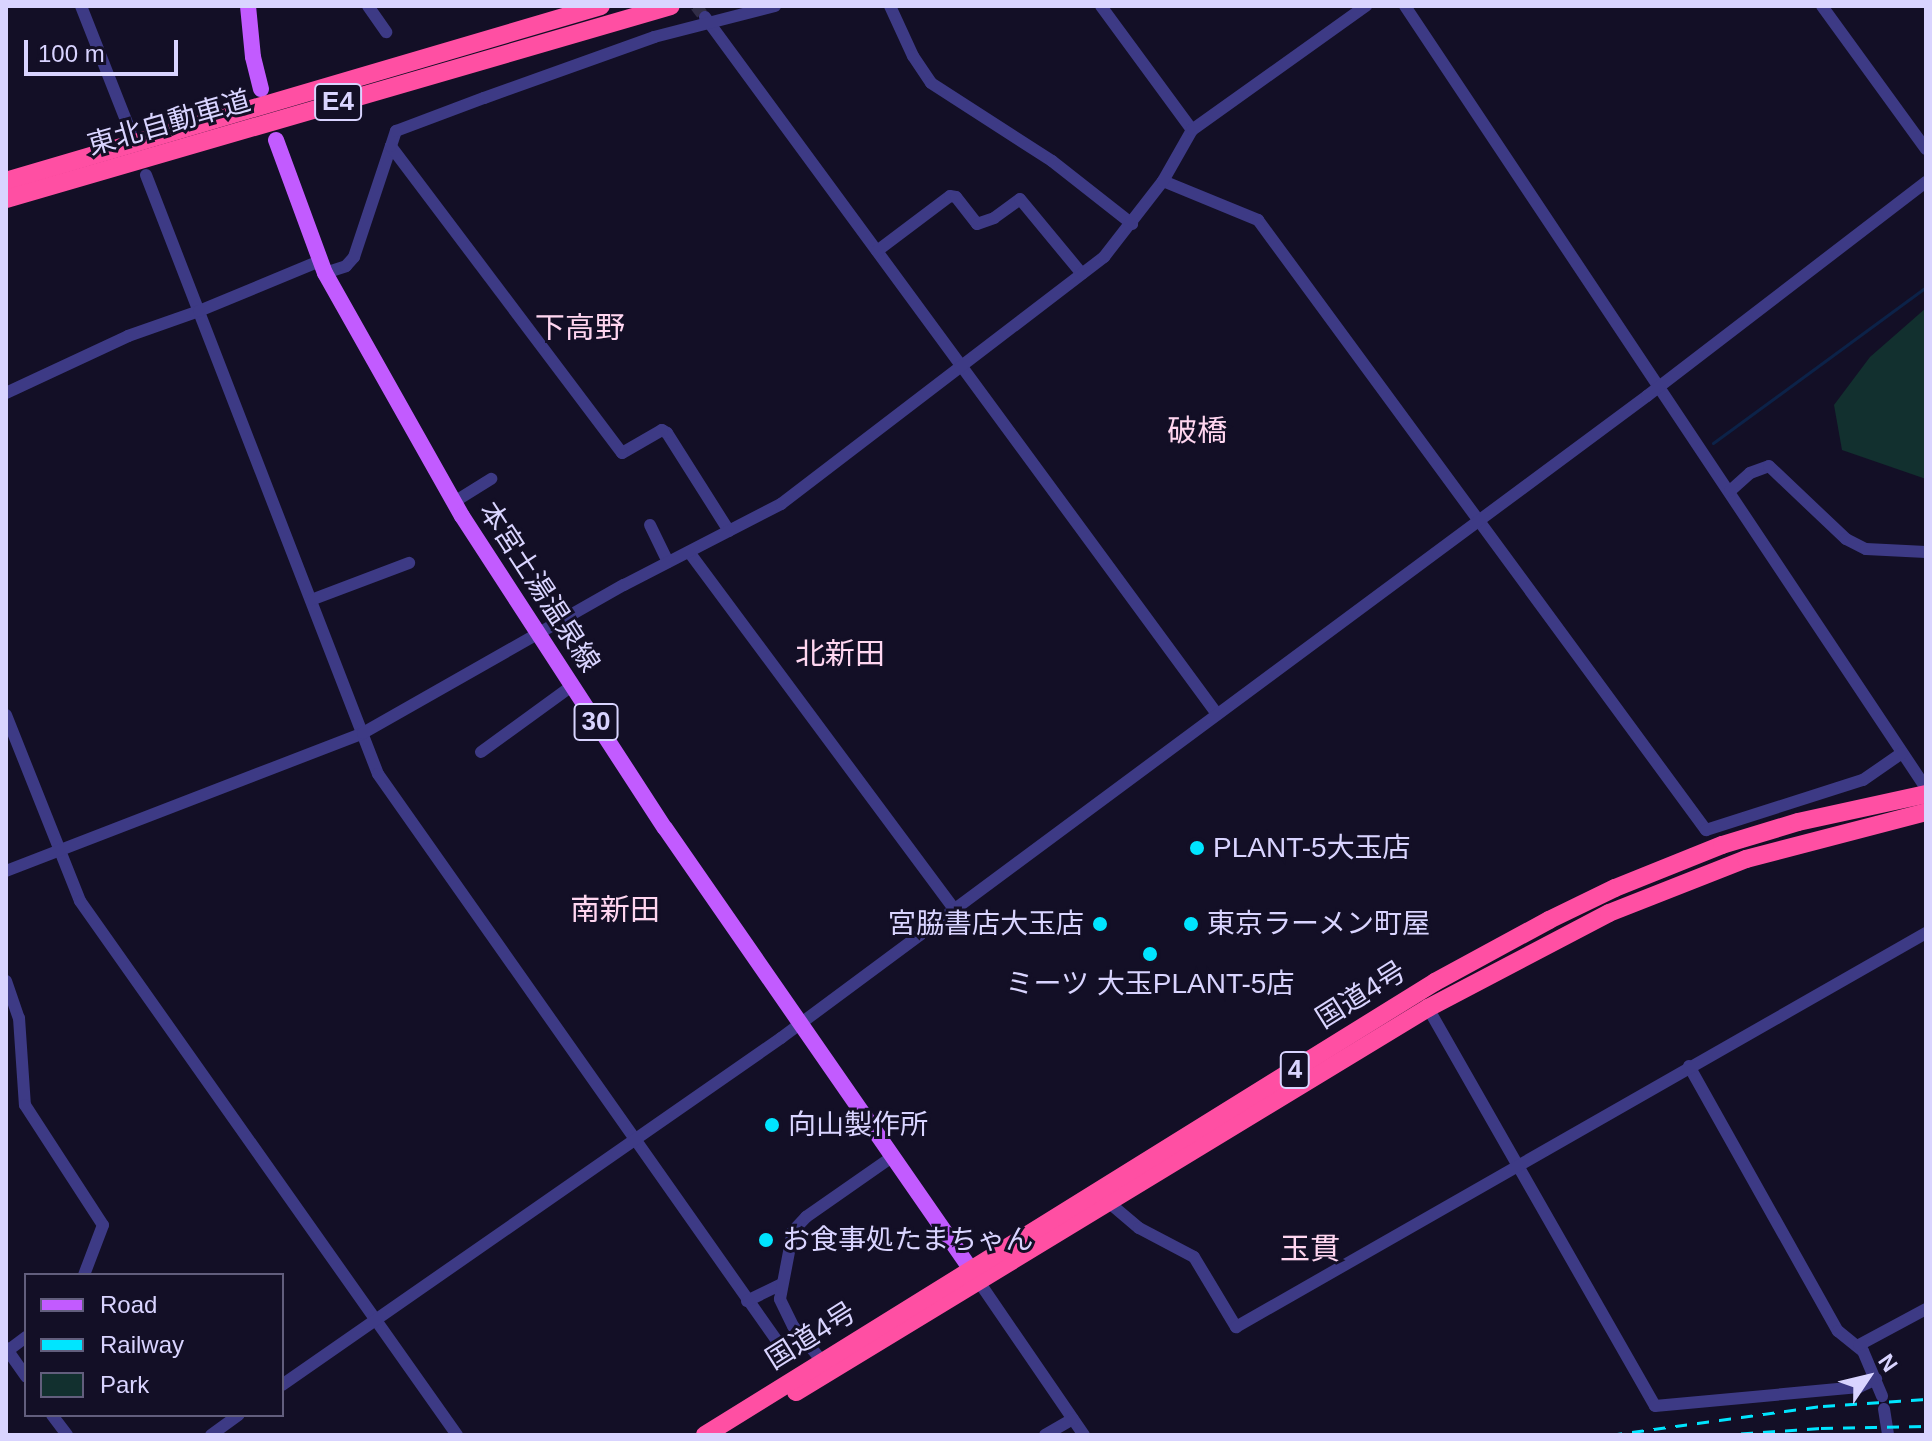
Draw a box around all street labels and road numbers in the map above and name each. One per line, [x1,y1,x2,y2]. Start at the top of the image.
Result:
road number: E4 [314,80,362,124]
street label: 東北自動車道 [84,84,254,162]
street label: 本宮土湯温泉線 [472,496,606,678]
road number: 30 [572,700,620,744]
street label: 国道4号 [1310,954,1412,1036]
road number: 4 [1279,1048,1311,1092]
street label: 国道4号 [760,1295,862,1377]

